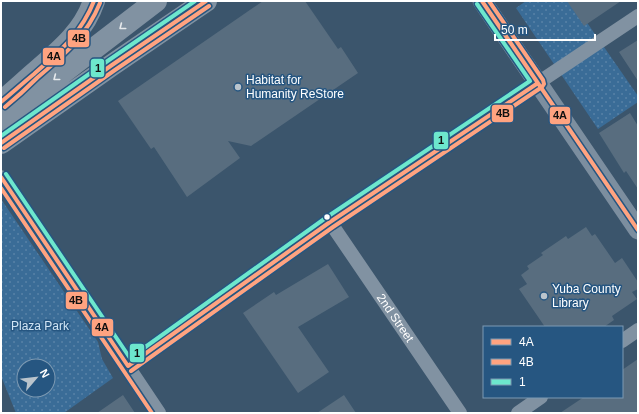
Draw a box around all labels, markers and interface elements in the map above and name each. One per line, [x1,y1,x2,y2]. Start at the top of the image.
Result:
scale bar [495,16,595,42]
one-way arrow [120,22,127,29]
text: 50 m [501,23,528,37]
line badge: 4B [67,29,90,48]
text: 4B [72,32,86,44]
line badge: 4A [42,47,65,66]
text: 4A [47,50,61,62]
line badge: 1 [90,58,105,78]
text: 1 [95,62,101,74]
one-way arrow [53,73,60,80]
place label: Habitat for Humanity ReStore [246,73,344,101]
marker: Habitat for Humanity ReStore [233,82,243,92]
line badge: 4B [491,104,514,123]
line badge: 4A [549,106,571,125]
text: 4B [496,107,510,119]
text: 4A [553,109,567,121]
line badge: 1 [433,131,449,150]
text: 1 [438,134,444,146]
unlabelled marker [322,212,332,222]
place label: Yuba County Library [552,282,621,310]
line badge: 4B [65,291,88,310]
street label: 2nd Street [374,291,417,345]
marker: Yuba County Library [539,291,549,301]
text: 4B [69,294,83,306]
line badge: 4A [91,318,114,337]
park label: Plaza Park [11,319,70,333]
text: 4A [95,321,109,333]
legend [483,326,623,398]
text: 4A [519,335,534,349]
line badge: 1 [129,343,145,363]
text: 1 [134,347,140,359]
text: 4B [519,355,534,369]
north arrow [16,358,56,398]
text: N [38,367,52,380]
text: 1 [519,375,526,389]

